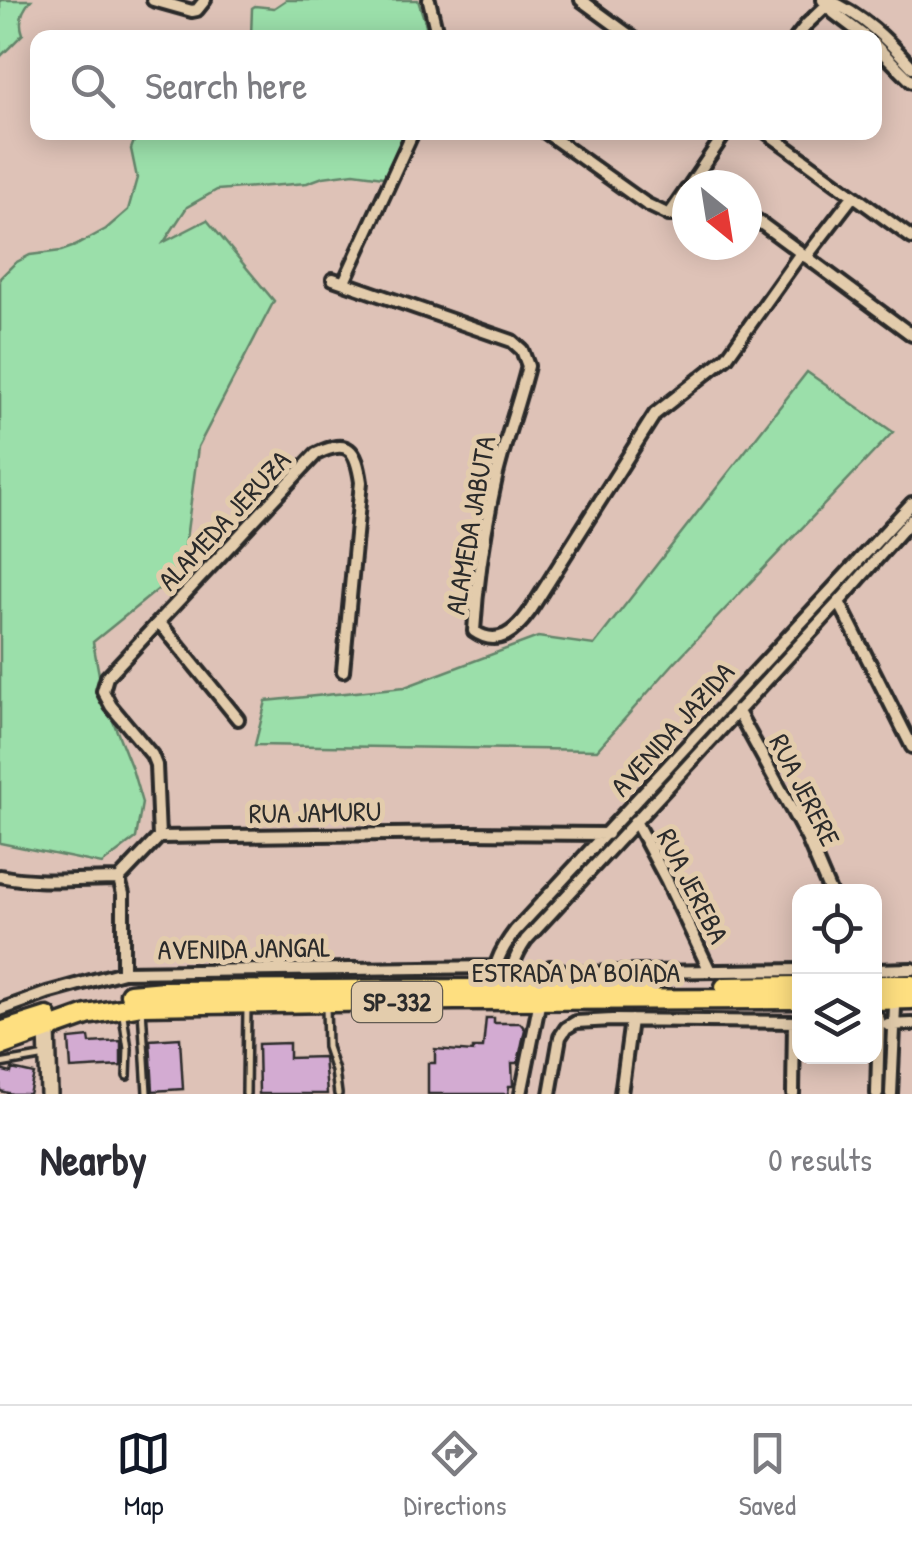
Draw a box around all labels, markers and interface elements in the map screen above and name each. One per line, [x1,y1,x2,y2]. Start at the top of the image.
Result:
search box [30,30,882,140]
icon: search [65,58,120,113]
text: Search here [145,59,307,111]
north arrow [672,170,762,260]
street label: ALAMEDA JABUTA [436,432,504,617]
street label: ALAMEDA JERUZA [149,441,299,598]
street label: AVENIDA JAZIDA [602,653,743,804]
street label: RUA JERERE [761,727,849,853]
street label: RUA JAMURU [248,792,382,832]
street label: RUA JEREBA [648,822,738,950]
map controls [792,884,882,1064]
button: locate [792,884,882,974]
street label: AVENIDA JANGAL [157,927,331,969]
street label: ESTRADA DA BOIADA [472,953,681,991]
button: layers [792,974,882,1064]
road number: SP-332 [352,982,442,1022]
text: Nearby [40,1131,147,1188]
text: 0 results [768,1138,872,1181]
tab: Map [116,1426,171,1524]
tab: Directions [403,1426,506,1524]
tab: Saved [739,1426,796,1524]

